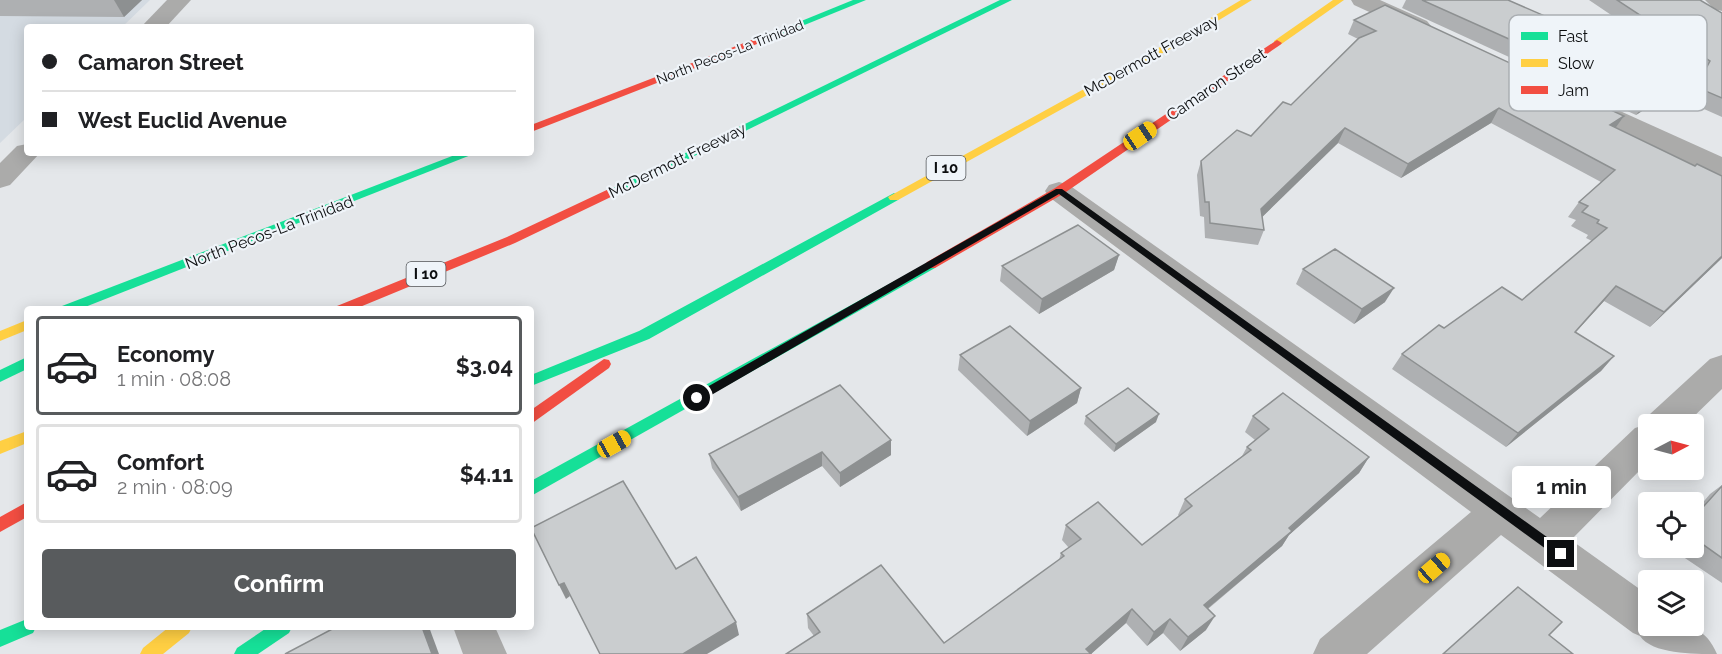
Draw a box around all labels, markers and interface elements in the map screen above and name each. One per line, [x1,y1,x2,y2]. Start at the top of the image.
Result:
street label: McDermott Freeway [1081,10,1222,100]
legend [1509,15,1707,111]
street label: North Pecos-La Trinidad [654,17,806,87]
text: Fast [1558,27,1589,46]
street label: Camaron Street [1163,44,1270,125]
text: Camaron Street [78,49,244,75]
text: Slow [1558,54,1594,73]
text: Jam [1558,81,1589,100]
text: West Euclid Avenue [78,107,287,133]
car [1120,118,1160,154]
street label: McDermott Freeway [605,119,749,202]
road number: I 10 [926,156,966,180]
street label: North Pecos-La Trinidad [182,192,356,273]
road number: I 10 [406,262,446,286]
icon: car [45,339,99,393]
text: Economy [117,341,215,367]
text: $3.04 [456,353,513,379]
text: 1 min · 08:08 [117,367,231,391]
route start [683,384,710,411]
north arrow [1638,414,1704,480]
map controls [1638,414,1704,636]
car [594,427,634,461]
icon: car [45,447,99,501]
text: Comfort [117,449,204,475]
text: $4.11 [460,461,513,487]
callout: 1 min [1512,467,1610,509]
text: 2 min · 08:09 [117,475,233,499]
text: 1 min [1536,475,1587,499]
button: locate [1638,492,1704,558]
route end [1547,540,1574,567]
button: Confirm [42,549,516,618]
car [1415,549,1453,587]
button: layers [1638,570,1704,636]

